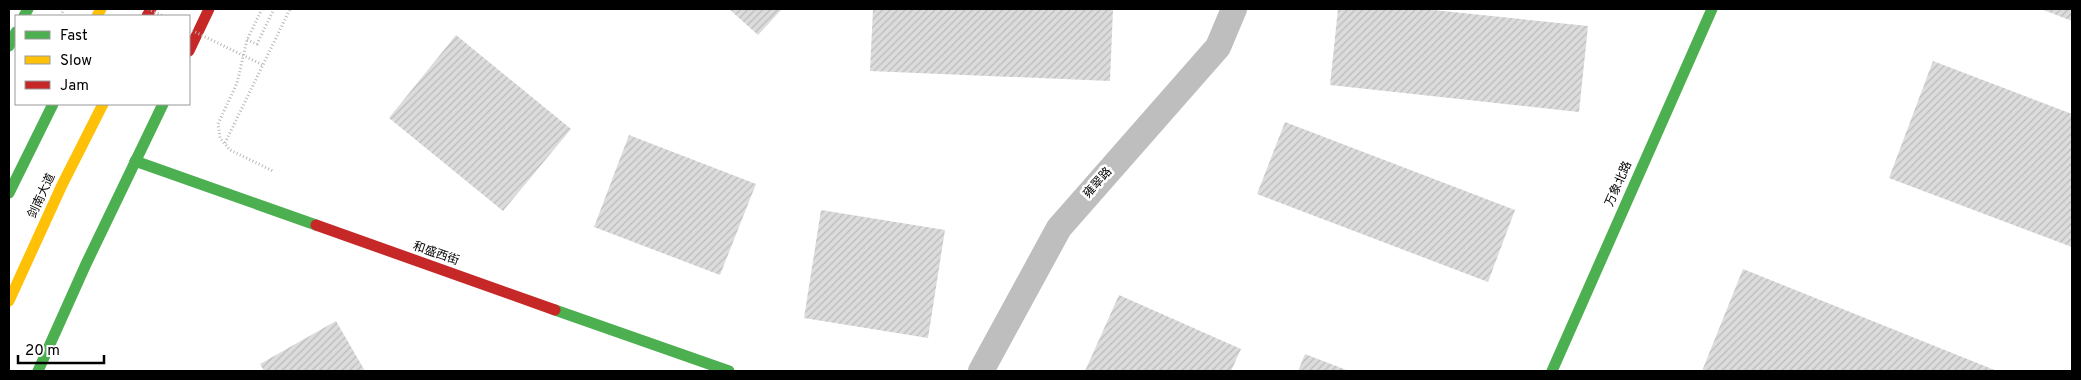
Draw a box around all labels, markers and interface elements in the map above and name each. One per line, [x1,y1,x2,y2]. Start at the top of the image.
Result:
legend [15,15,190,105]
text: Fast [60,27,88,46]
text: Slow [60,52,92,71]
text: Jam [60,77,89,96]
street label: 万象北路 [1602,159,1636,209]
street label: 雍翠路 [1080,164,1116,202]
street label: 剑南大道 [25,171,59,221]
street label: 和盛西街 [411,239,461,269]
scale bar [18,332,104,364]
text: 20 m [25,342,60,361]

